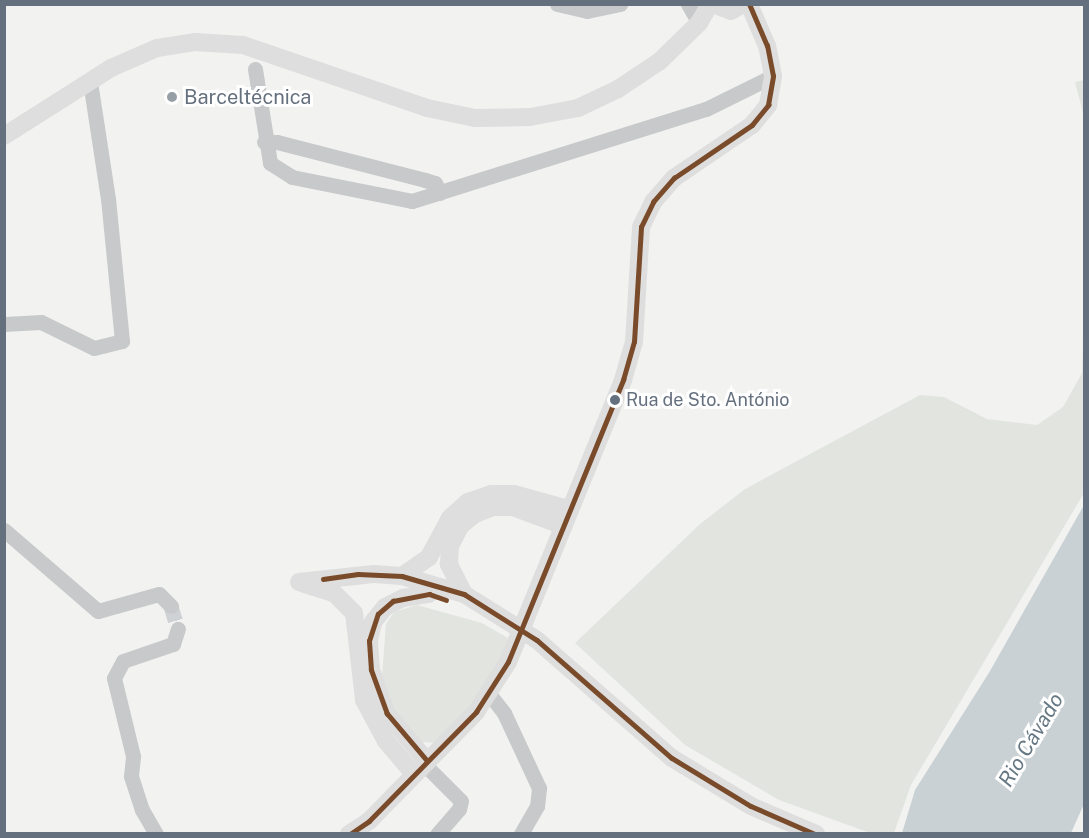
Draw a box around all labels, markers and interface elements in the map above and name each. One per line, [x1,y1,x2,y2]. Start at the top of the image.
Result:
place label: Barceltécnica [184,85,311,109]
marker: Barceltécnica [165,90,179,104]
place label: Rua de Sto. António [626,389,790,411]
marker: Rua de Sto. António [609,394,621,406]
water label: Rio Cávado [993,689,1069,791]

